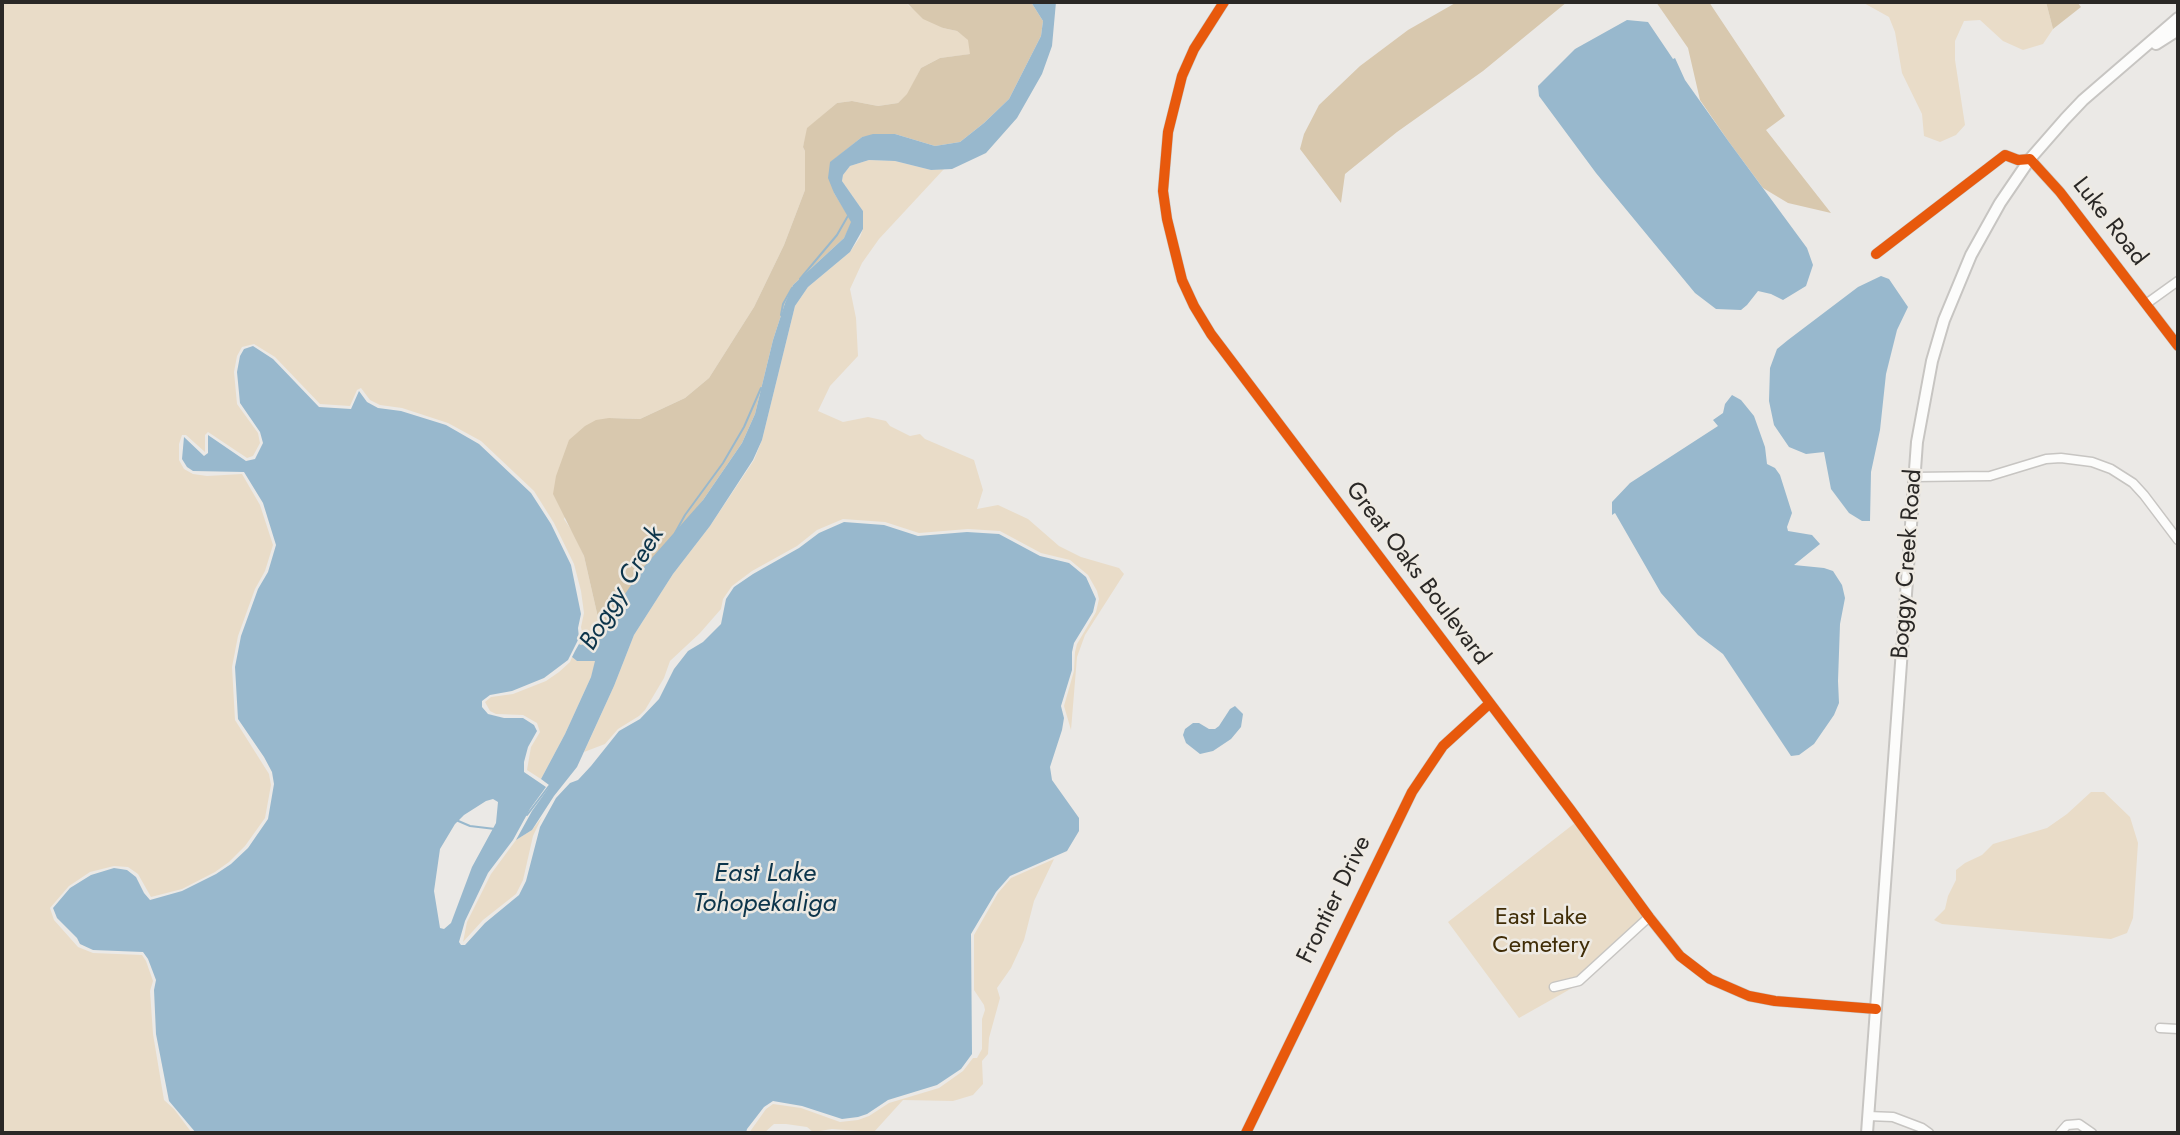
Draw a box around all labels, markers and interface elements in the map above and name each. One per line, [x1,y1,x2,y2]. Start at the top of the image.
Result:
street label: Luke Road [2066,172,2152,272]
street label: Boggy Creek Road [1887,468,1929,660]
street label: Great Oaks Boulevard [1339,477,1495,671]
water label: Boggy Creek [574,522,672,656]
street label: Frontier Drive [1292,832,1378,968]
water label: East Lake Tohopekaliga [693,859,837,920]
park label: East Lake Cemetery [1492,904,1590,960]

